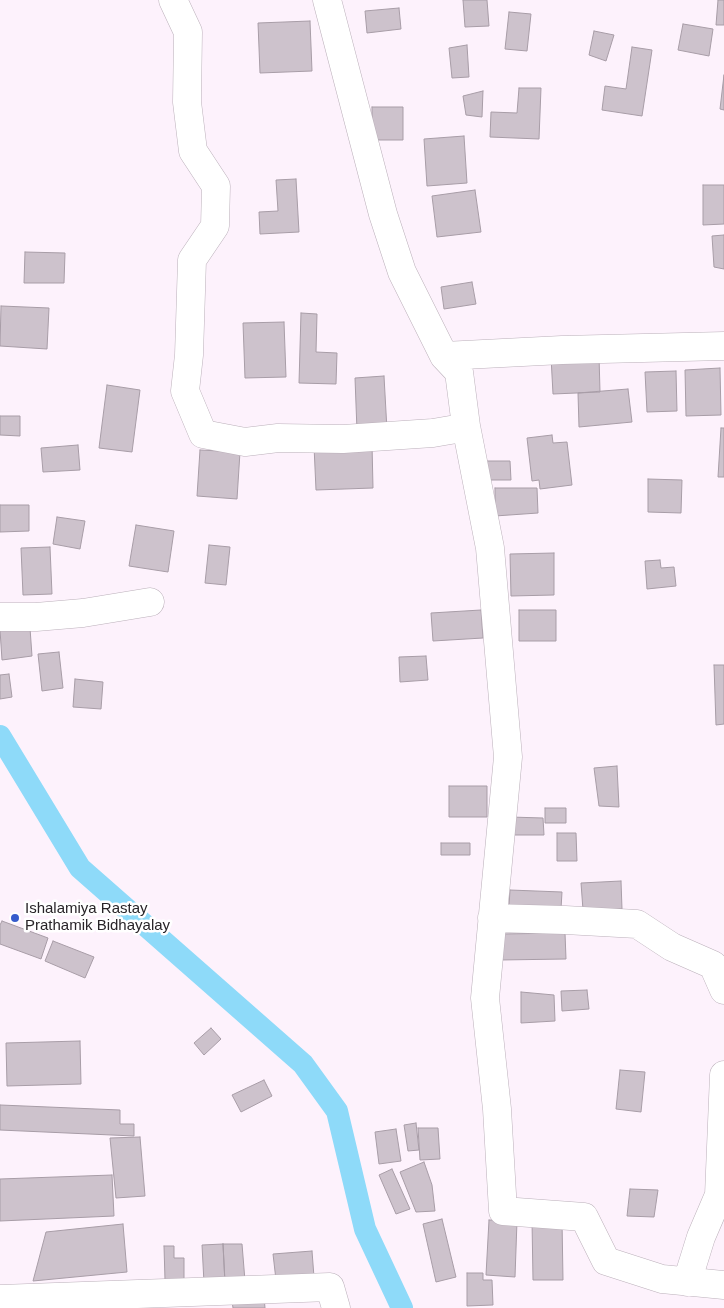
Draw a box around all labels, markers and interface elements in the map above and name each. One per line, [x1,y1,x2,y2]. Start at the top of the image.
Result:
place label: Ishalamiya Rastay Prathamik Bidhayalay [25,900,170,935]
marker: Ishalamiya Rastay Prathamik Bidhayalay [9,912,21,924]

